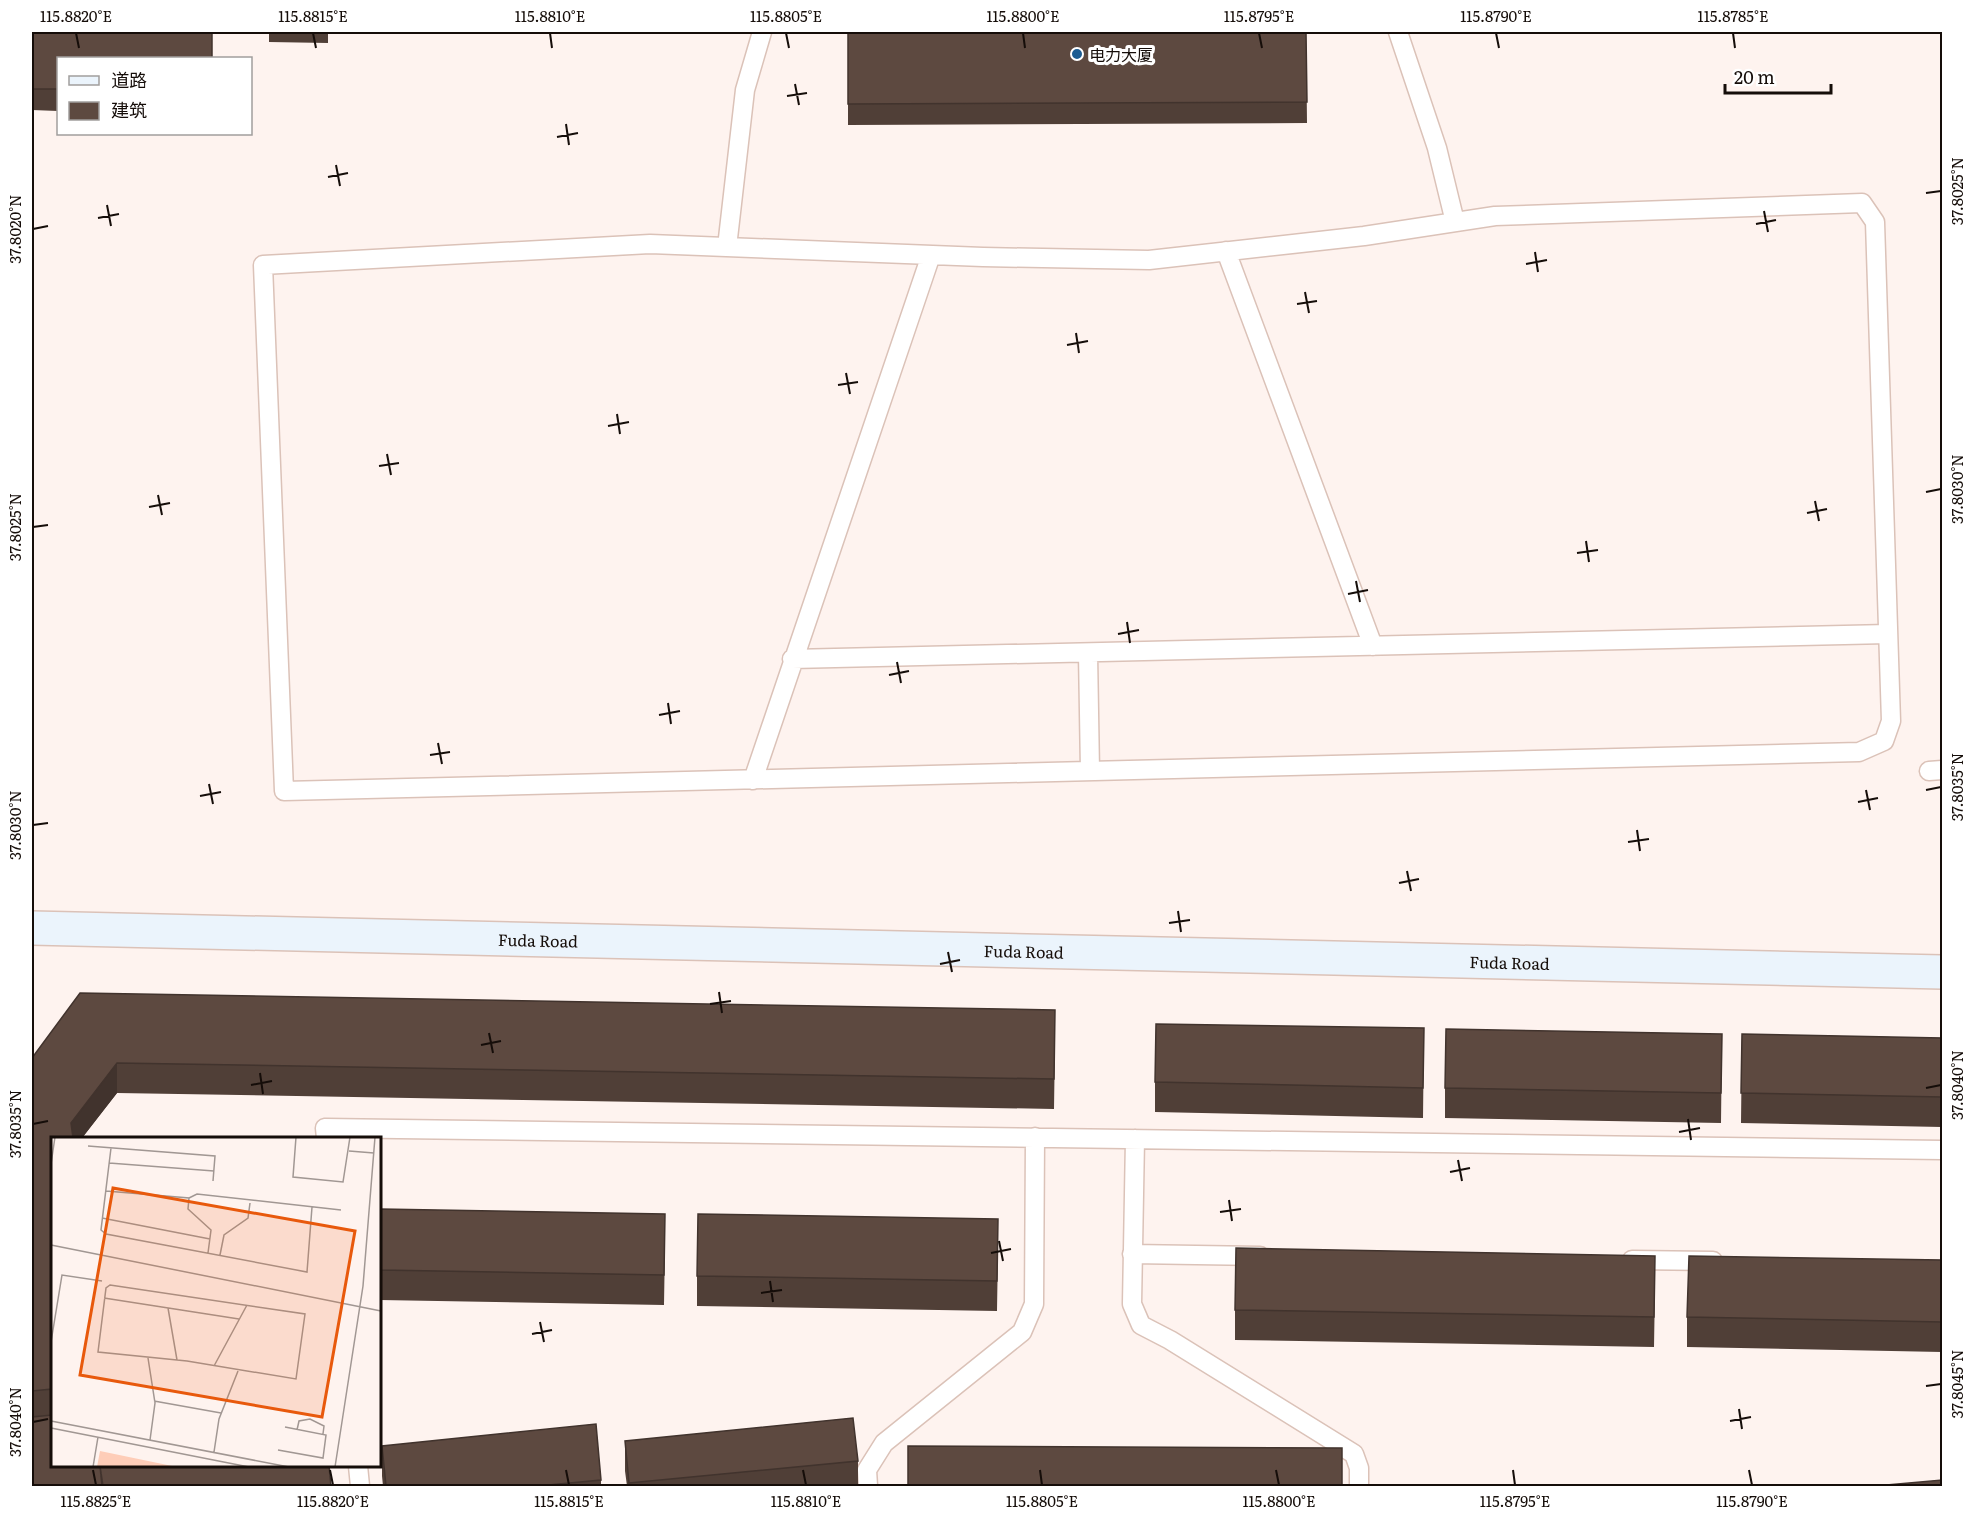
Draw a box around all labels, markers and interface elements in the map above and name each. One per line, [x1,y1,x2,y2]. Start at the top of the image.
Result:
text: 115.8820°E [40,4,112,27]
text: 115.8815°E [278,4,348,27]
text: 115.8810°E [515,4,585,27]
text: 115.8805°E [750,4,822,27]
text: 115.8800°E [986,4,1060,27]
text: 115.8795°E [1224,4,1294,27]
text: 115.8790°E [1460,4,1532,27]
text: 115.8785°E [1698,4,1768,27]
place label: 电力大厦 [1089,42,1153,66]
marker: 电力大厦 [1070,47,1084,61]
legend [57,57,252,135]
scale bar [1725,57,1832,95]
text: 20 m [1734,63,1775,90]
text: 道路 [111,66,147,93]
text: 建筑 [111,96,147,123]
text: 37.8025°N [1945,157,1968,225]
text: 37.8020°N [3,194,26,264]
text: 37.8030°N [1945,454,1968,524]
text: 37.8025°N [3,493,26,561]
text: 37.8035°N [1945,753,1968,821]
text: 37.8030°N [3,790,26,860]
street label: Fuda Road [498,927,578,953]
street label: Fuda Road [983,938,1064,964]
street label: Fuda Road [1469,949,1550,975]
text: 37.8040°N [1945,1050,1968,1120]
text: 37.8035°N [3,1090,26,1158]
inset map [51,1137,381,1467]
text: 37.8045°N [1945,1349,1968,1419]
text: 37.8040°N [3,1387,26,1457]
text: 115.8825°E [61,1489,131,1512]
text: 115.8820°E [297,1489,369,1512]
text: 115.8815°E [534,1489,604,1512]
text: 115.8810°E [771,1489,841,1512]
text: 115.8805°E [1006,1489,1078,1512]
text: 115.8800°E [1242,1489,1316,1512]
text: 115.8795°E [1480,1489,1550,1512]
text: 115.8790°E [1716,1489,1788,1512]

